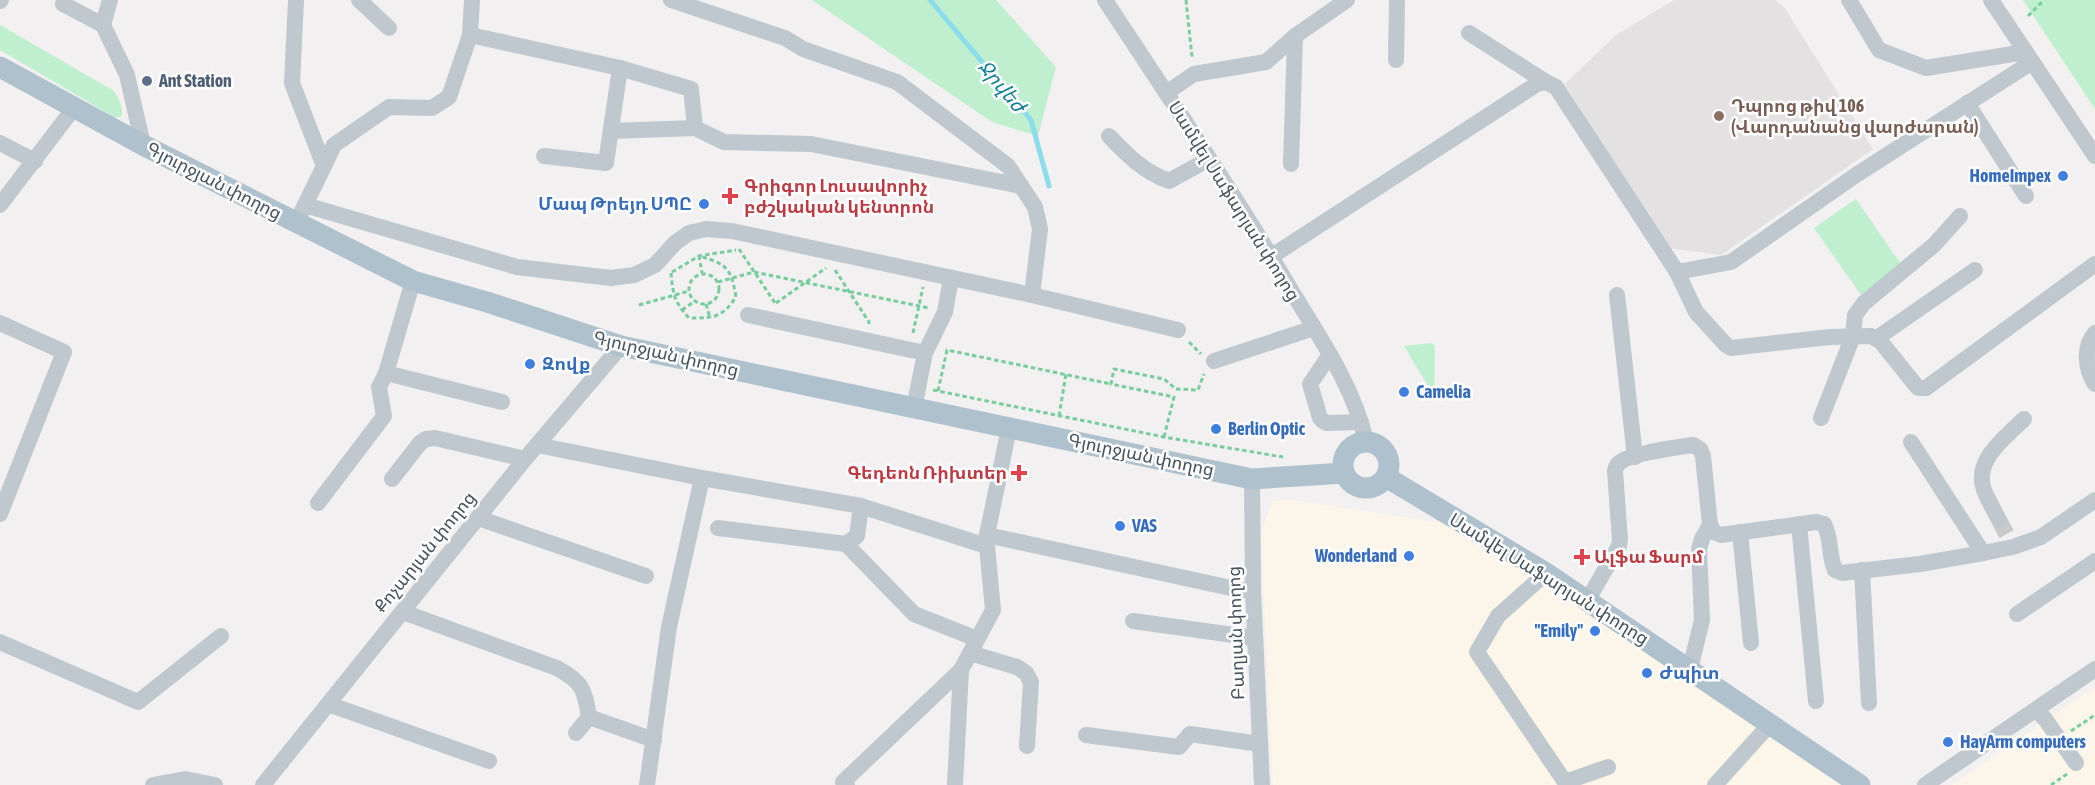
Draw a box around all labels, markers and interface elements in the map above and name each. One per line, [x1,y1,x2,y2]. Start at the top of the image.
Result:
water label: Ջրվեժ [973,55,1033,119]
place label: Ant Station [158,70,232,91]
marker: Ant Station [140,74,154,88]
place label: Դպրոց թիվ 106 (Վարդանանց վարժարան) [1731,95,1979,137]
street label: Սամվել Սաֆարյան փողոց [1164,97,1305,304]
marker: Դպրոց թիվ 106 (Վարդանանց վարժարան) [1712,109,1726,123]
street label: Գյուրջյան փողոց [143,137,285,224]
place label: HomeImpex [1970,165,2052,186]
marker: HomeImpex [2056,169,2070,183]
place label: Գրիգոր Լուսավորիչ բժշկական կենտրոն [744,175,934,217]
marker: Գրիգոր Լուսավորիչ բժշկական կենտրոն [721,187,739,205]
place label: Մապ Թրեյդ ՍՊԸ [538,193,692,214]
marker: Մապ Թրեյդ ՍՊԸ [697,197,711,211]
street label: Գյուրջյան փողոց [591,327,741,380]
place label: Զովք [542,353,590,374]
marker: Զովք [523,357,537,371]
place label: Camelia [1416,381,1471,402]
marker: Camelia [1397,385,1411,399]
place label: Berlin Optic [1228,418,1305,439]
marker: Berlin Optic [1209,422,1223,436]
street label: Գյուրջյան փողոց [1066,429,1216,480]
place label: Գեդեոն Ռիխտեր [847,462,1007,483]
marker: Գեդեոն Ռիխտեր [1012,466,1026,480]
street label: Քոչարյան փողոց [369,487,480,616]
street label: Սամվել Սաֆարյան փողոց [1446,508,1653,649]
place label: VAS [1131,515,1157,536]
marker: VAS [1113,519,1127,533]
place label: Wonderland [1314,545,1397,566]
place label: Ալֆա Ֆարմ [1594,546,1704,567]
marker: Wonderland [1402,549,1416,563]
marker: Ալֆա Ֆարմ [1575,550,1589,564]
street label: Բաղյան փողոց [1223,566,1248,700]
place label: "Emily" [1534,620,1583,641]
marker: "Emily" [1588,624,1602,638]
place label: Ժպիտ [1659,662,1719,683]
marker: Ժպիտ [1640,666,1654,680]
place label: HayArm computers [1960,731,2087,752]
marker: HayArm computers [1941,735,1955,749]

